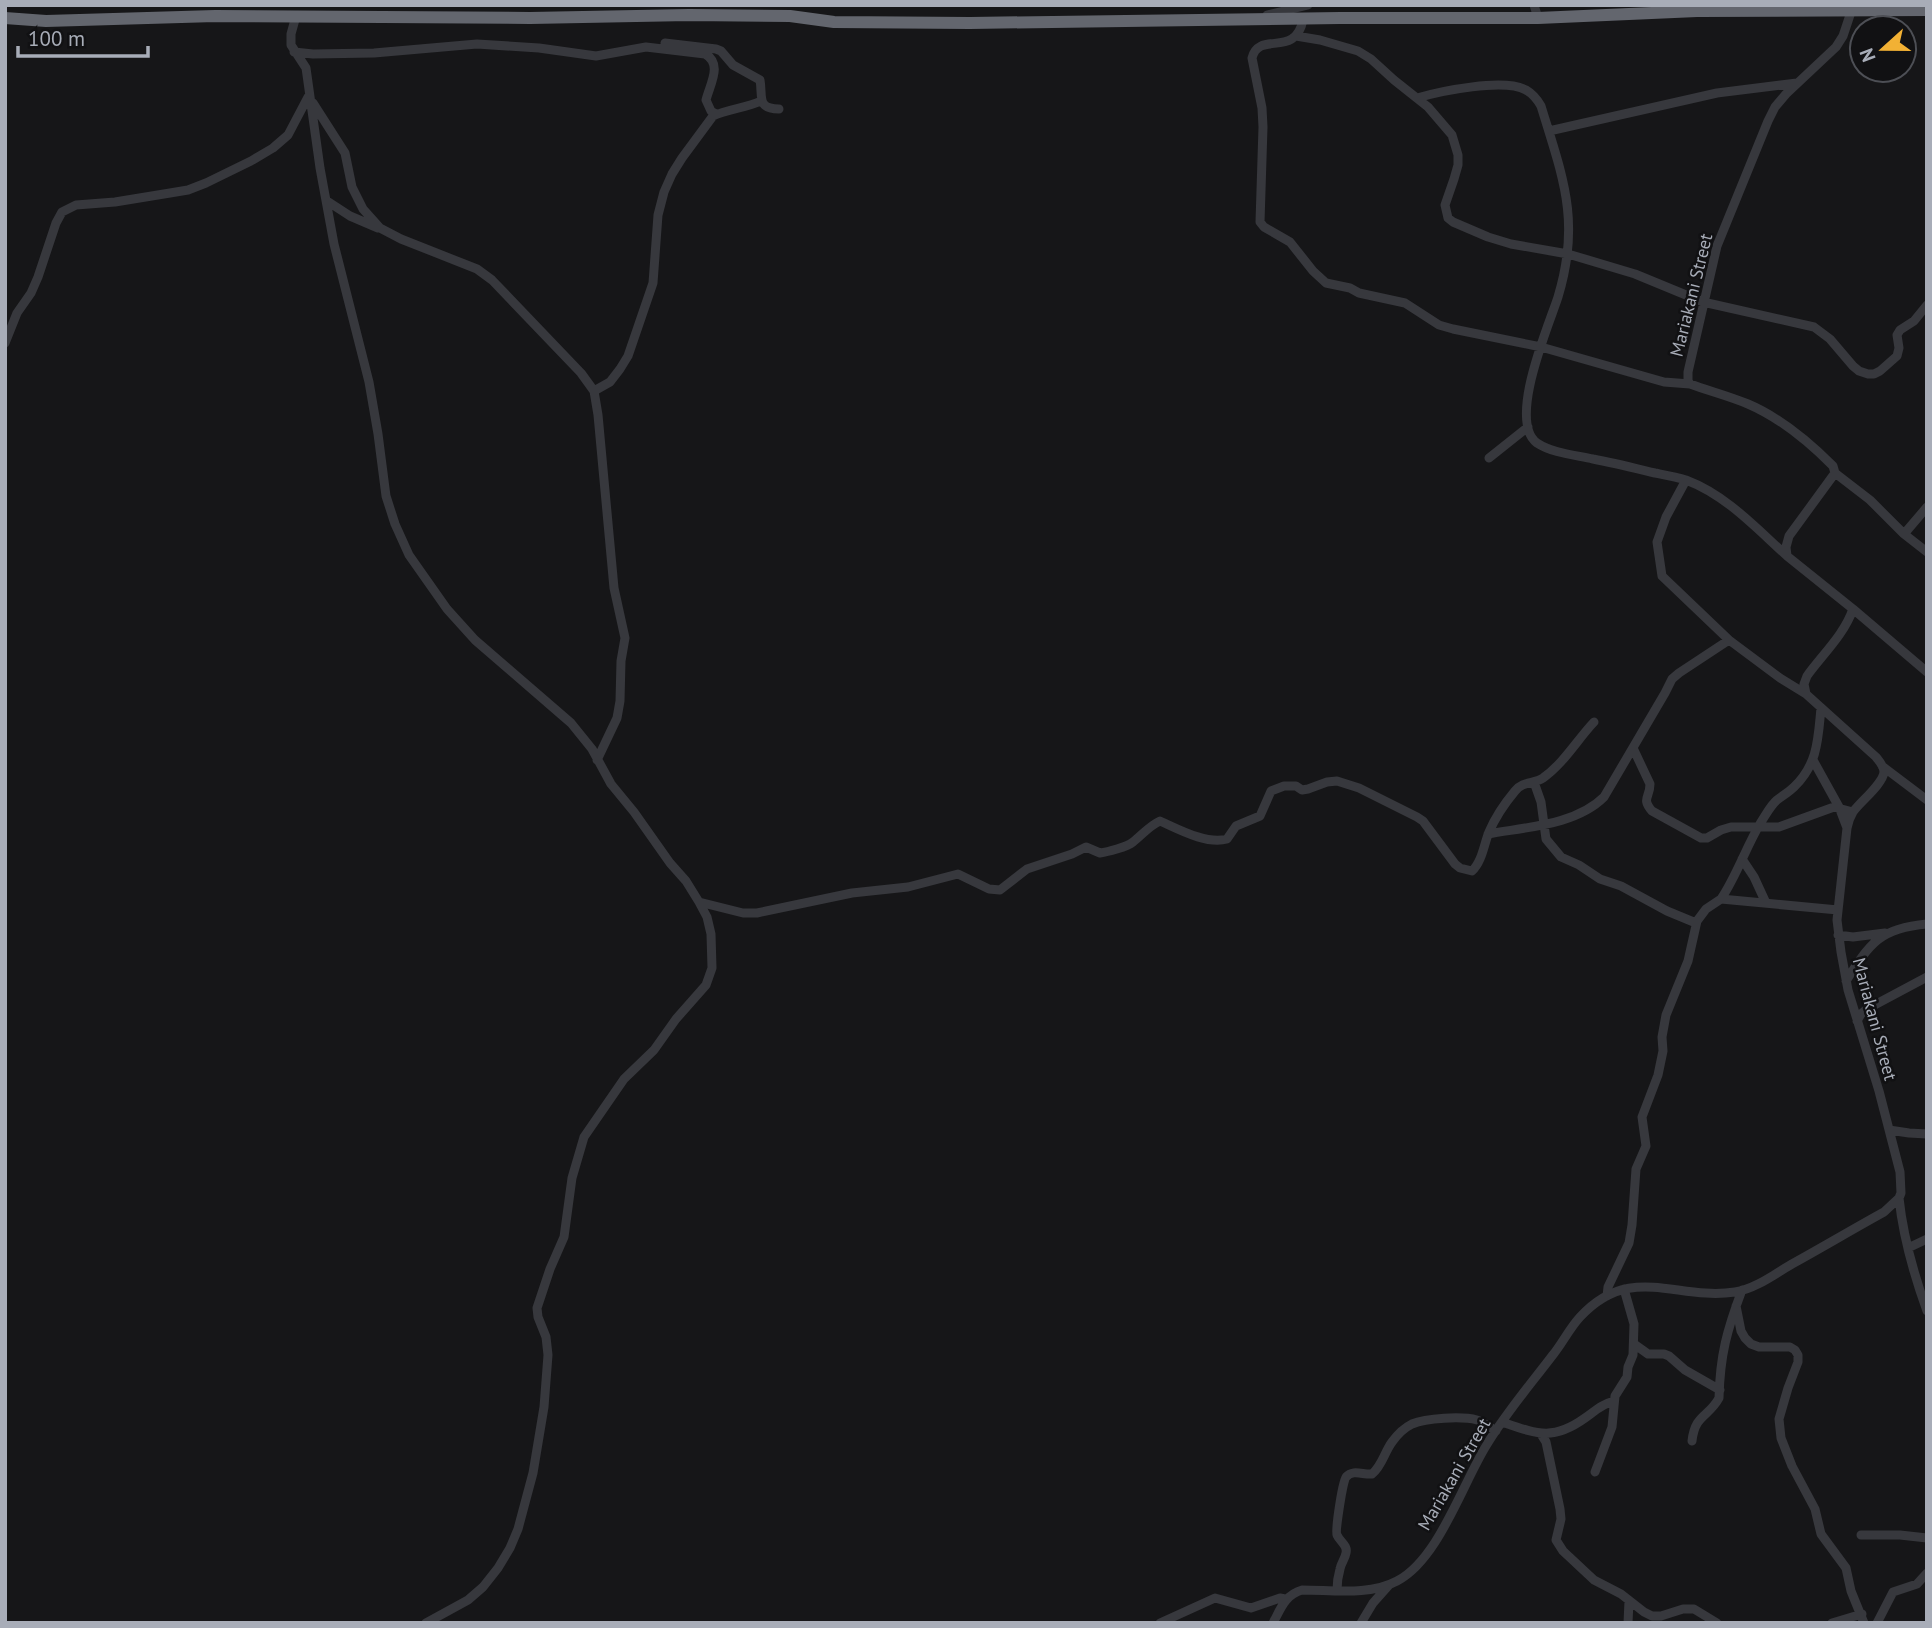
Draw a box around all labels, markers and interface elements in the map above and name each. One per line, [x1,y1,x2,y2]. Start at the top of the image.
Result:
scale bar [18,14,147,58]
north arrow [1848,14,1918,84]
text: 100 m [28,25,85,52]
text: N [1854,45,1881,65]
street label: Mariakani Street [1665,231,1717,359]
street label: Mariakani Street [1848,955,1902,1083]
street label: Mariakani Street [1413,1414,1495,1534]

